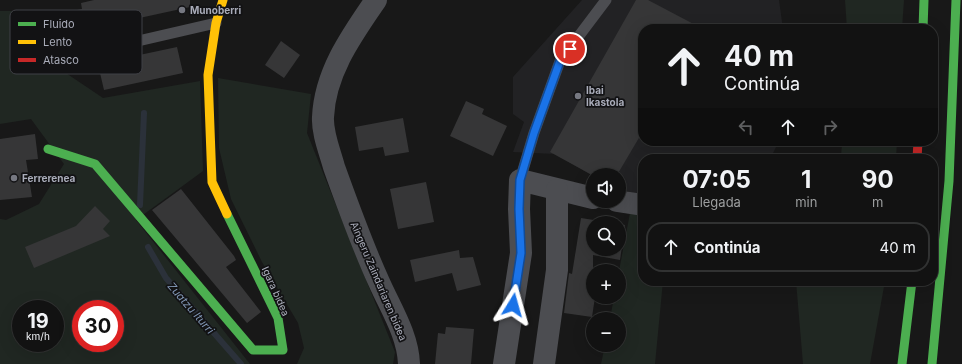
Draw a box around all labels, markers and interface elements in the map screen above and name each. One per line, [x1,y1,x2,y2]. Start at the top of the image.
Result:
place label: Munoberri [190,4,241,16]
marker: Munoberri [177,5,187,15]
legend [10,10,142,74]
text: Fluido [43,17,75,31]
pin [553,32,587,66]
text: Lento [43,35,73,49]
icon: arrive [559,38,581,60]
text: 40 m [724,39,794,73]
icon: ahead [658,40,710,92]
text: Atasco [43,53,79,67]
text: Continúa [724,73,800,94]
place label: Ibai Ikastola [586,84,624,108]
marker: Ibai Ikastola [573,91,583,101]
icon: left [735,116,757,138]
icon: ahead [777,116,799,138]
icon: right [819,116,841,138]
text: 07:05 [682,165,751,194]
text: 1 [801,165,811,194]
text: 90 [862,165,894,194]
map controls [586,168,626,352]
button: sound [586,168,626,208]
place label: Ferrerenea [22,172,76,184]
marker: Ferrerenea [9,173,19,183]
text: Llegada [692,194,741,210]
text: min [795,194,817,210]
text: m [872,194,883,210]
button: search [586,216,626,256]
street label: Aingeru Zaindariaren bidea [348,220,410,342]
icon: ahead [660,236,682,258]
text: Continúa [694,238,761,257]
text: 40 m [879,238,916,257]
street label: Igara bidea [260,264,292,318]
button: + [586,264,626,304]
water label: Zuatzu Iturri [165,279,217,337]
position arrow [492,284,534,326]
speed limit sign: 30 [72,300,124,352]
text: 19 [27,309,49,333]
button: − [586,312,626,352]
text: km/h [26,330,50,342]

